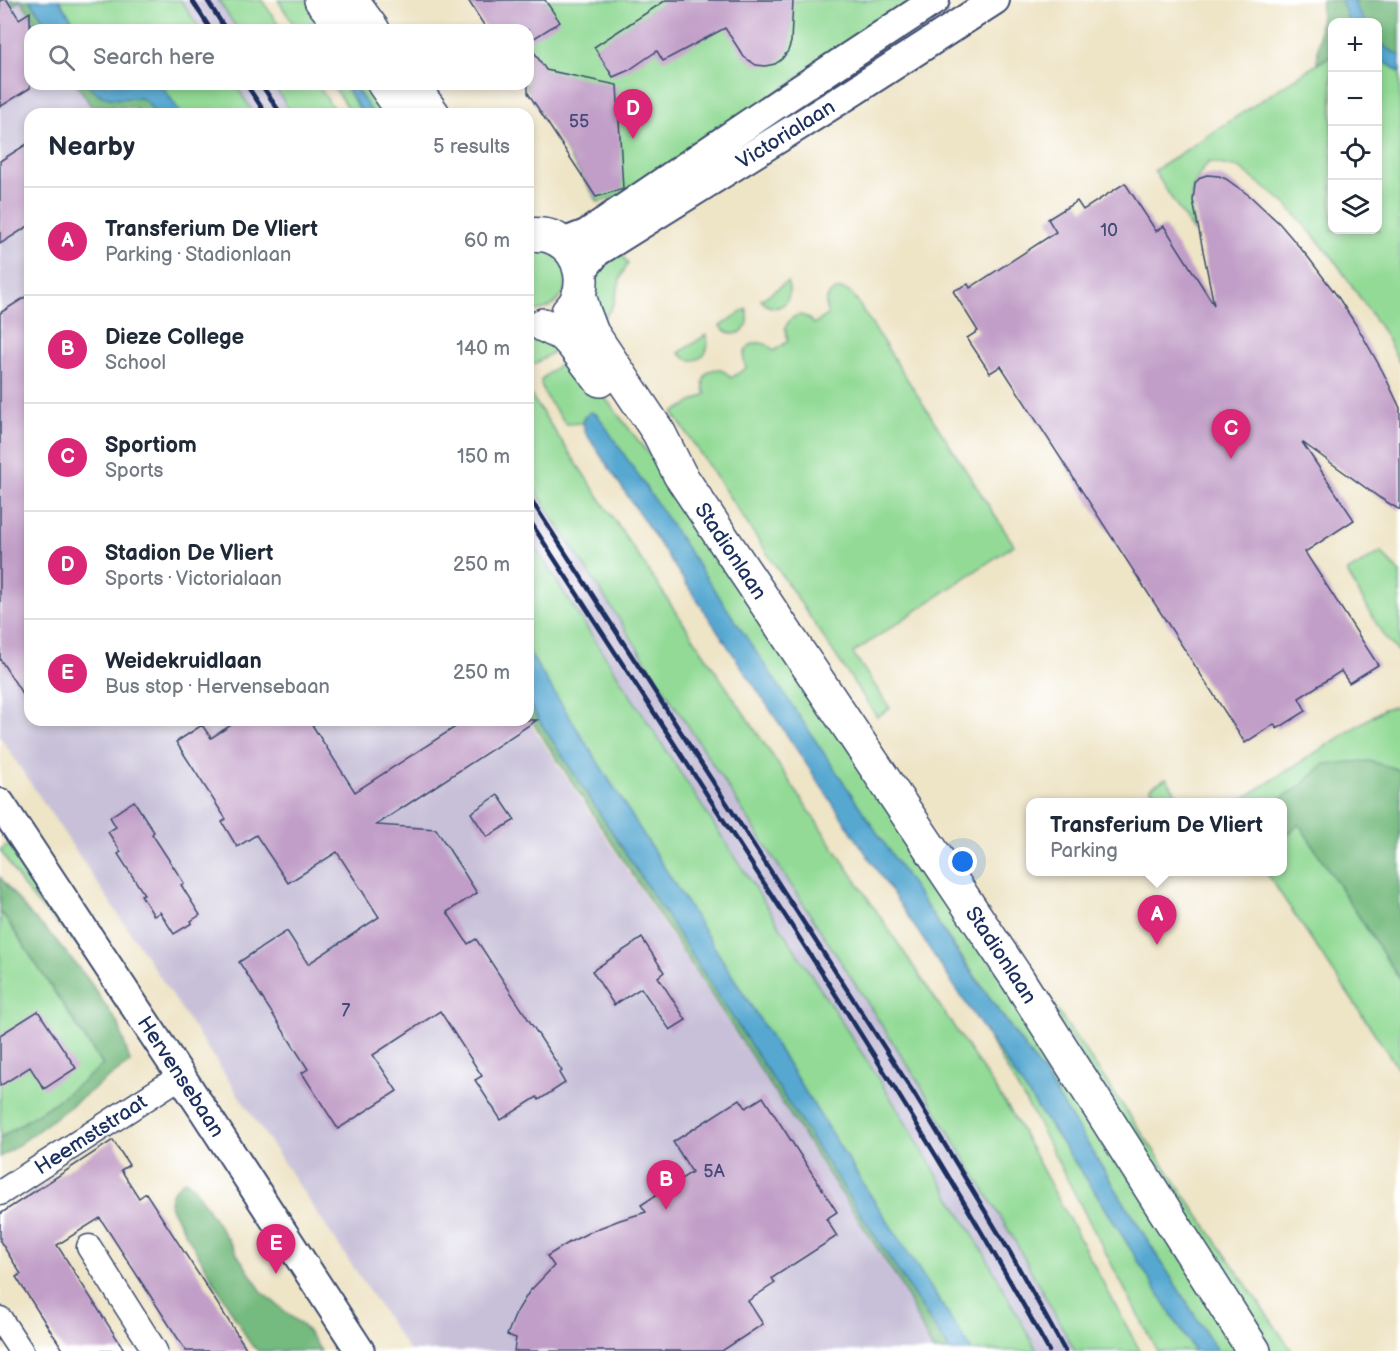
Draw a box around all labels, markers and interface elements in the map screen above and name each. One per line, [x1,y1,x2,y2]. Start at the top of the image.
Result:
map controls [1328,18,1382,234]
button: + [1328,18,1382,72]
search box [24,24,534,90]
icon: search [45,41,78,74]
text: Search here [93,44,215,71]
button: − [1328,72,1382,126]
pin: D [614,90,652,139]
street label: Victorialaan [732,94,840,175]
house number: 55 [569,111,589,132]
button: locate [1328,126,1382,180]
text: Nearby [48,132,135,163]
text: 5 results [433,135,510,159]
button: layers [1328,180,1382,234]
text: Transferium De Vliert [105,216,318,243]
house number: 10 [1100,220,1118,241]
text: A [61,229,74,253]
text: 60 m [464,229,510,253]
text: Parking · Stadionlaan [105,243,291,267]
text: Dieze College [105,324,244,351]
text: B [60,337,75,361]
text: 140 m [456,337,510,361]
text: School [105,351,166,375]
pin: C [1212,410,1250,459]
text: Sportiom [105,432,197,459]
text: C [60,445,75,469]
text: 150 m [457,445,510,469]
text: Sports [105,459,163,483]
street label: Stadionlaan [689,498,772,605]
text: Stadion De Vliert [105,540,273,567]
text: D [61,553,74,577]
text: 250 m [453,553,510,577]
text: Sports · Victorialaan [105,567,282,591]
text: Weidekruidlaan [105,648,262,675]
text: E [61,661,74,685]
text: 250 m [453,661,510,685]
text: Bus stop · Hervensebaan [105,675,330,699]
popup [1026,798,1287,876]
text: Transferium De Vliert [1050,812,1263,839]
text: Parking [1050,839,1118,863]
your location [948,847,977,876]
pin: A [1138,896,1176,945]
street label: Stadionlaan [960,902,1042,1008]
house number: 7 [342,1000,351,1021]
street label: Hervensebaan [132,1012,230,1142]
street label: Heemststraat [30,1089,152,1180]
pin: B [646,1160,686,1210]
house number: 5A [703,1161,725,1182]
pin: E [256,1224,296,1274]

